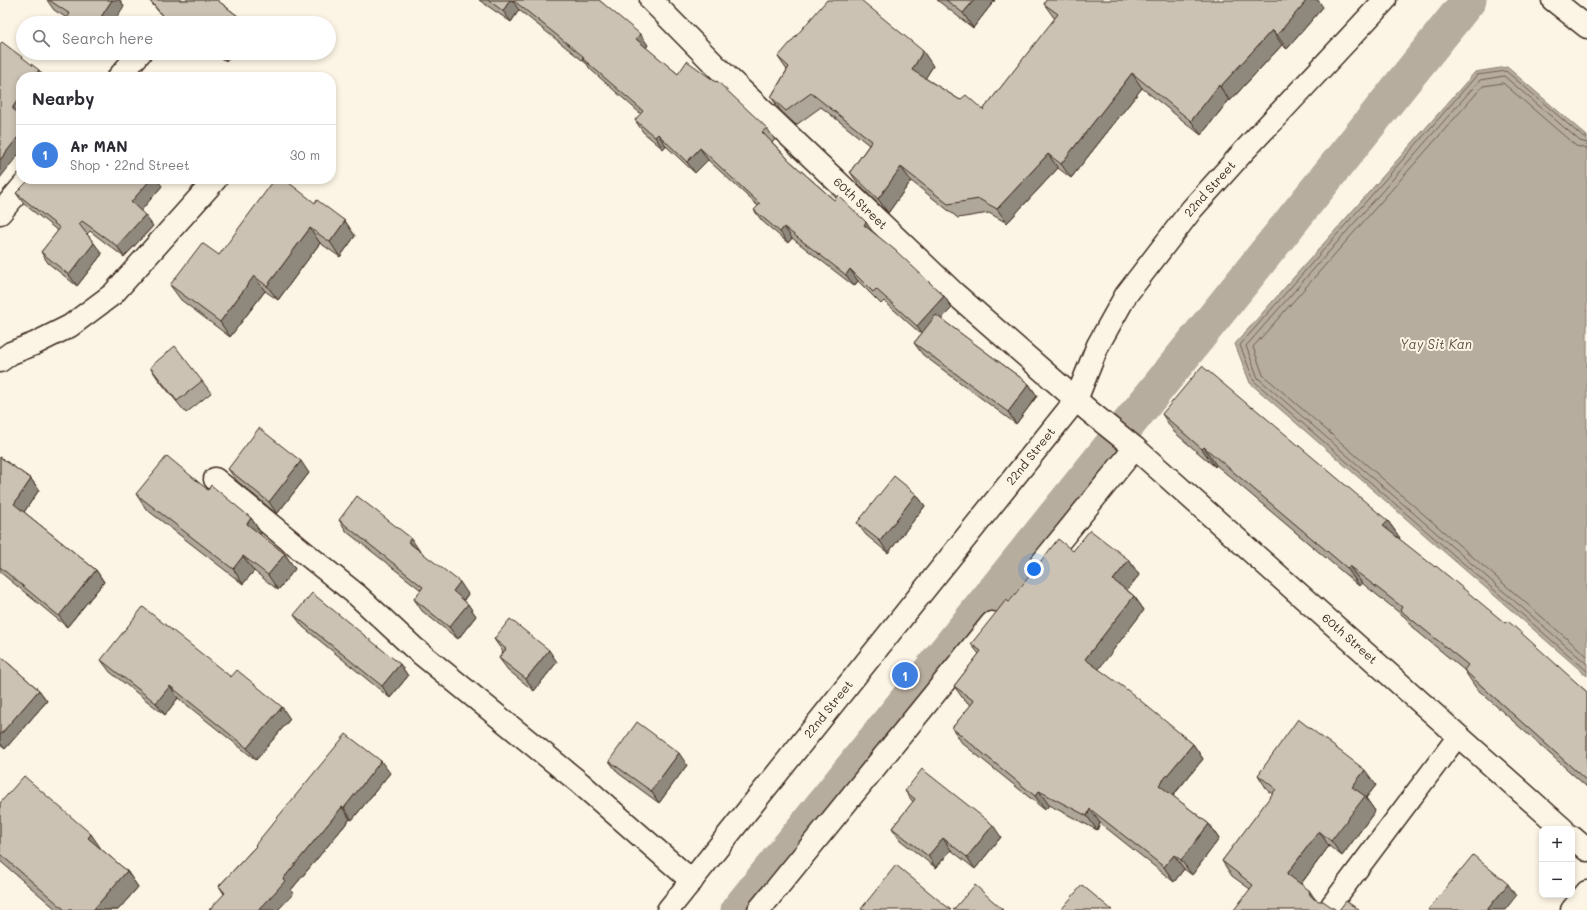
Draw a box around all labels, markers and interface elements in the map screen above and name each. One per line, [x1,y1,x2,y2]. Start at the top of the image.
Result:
search box [16,16,336,60]
icon: search [30,27,52,49]
text: Search here [62,28,153,48]
text: Nearby [32,87,94,109]
text: Ar MAN [70,136,128,156]
text: 1 [42,146,48,163]
text: 30 m [290,146,320,163]
text: Shop · 22nd Street [70,156,190,173]
street label: 22nd Street [1180,157,1238,220]
street label: 60th Street [831,173,891,232]
water label: Yay Sit Kan [1400,335,1472,352]
street label: 22nd Street [1002,423,1058,488]
your location [1024,559,1044,579]
street label: 60th Street [1319,609,1381,667]
pin: 1 [892,660,918,690]
street label: 22nd Street [800,676,856,741]
map controls [1539,826,1575,898]
button: + [1539,826,1575,862]
button: − [1539,862,1575,898]

